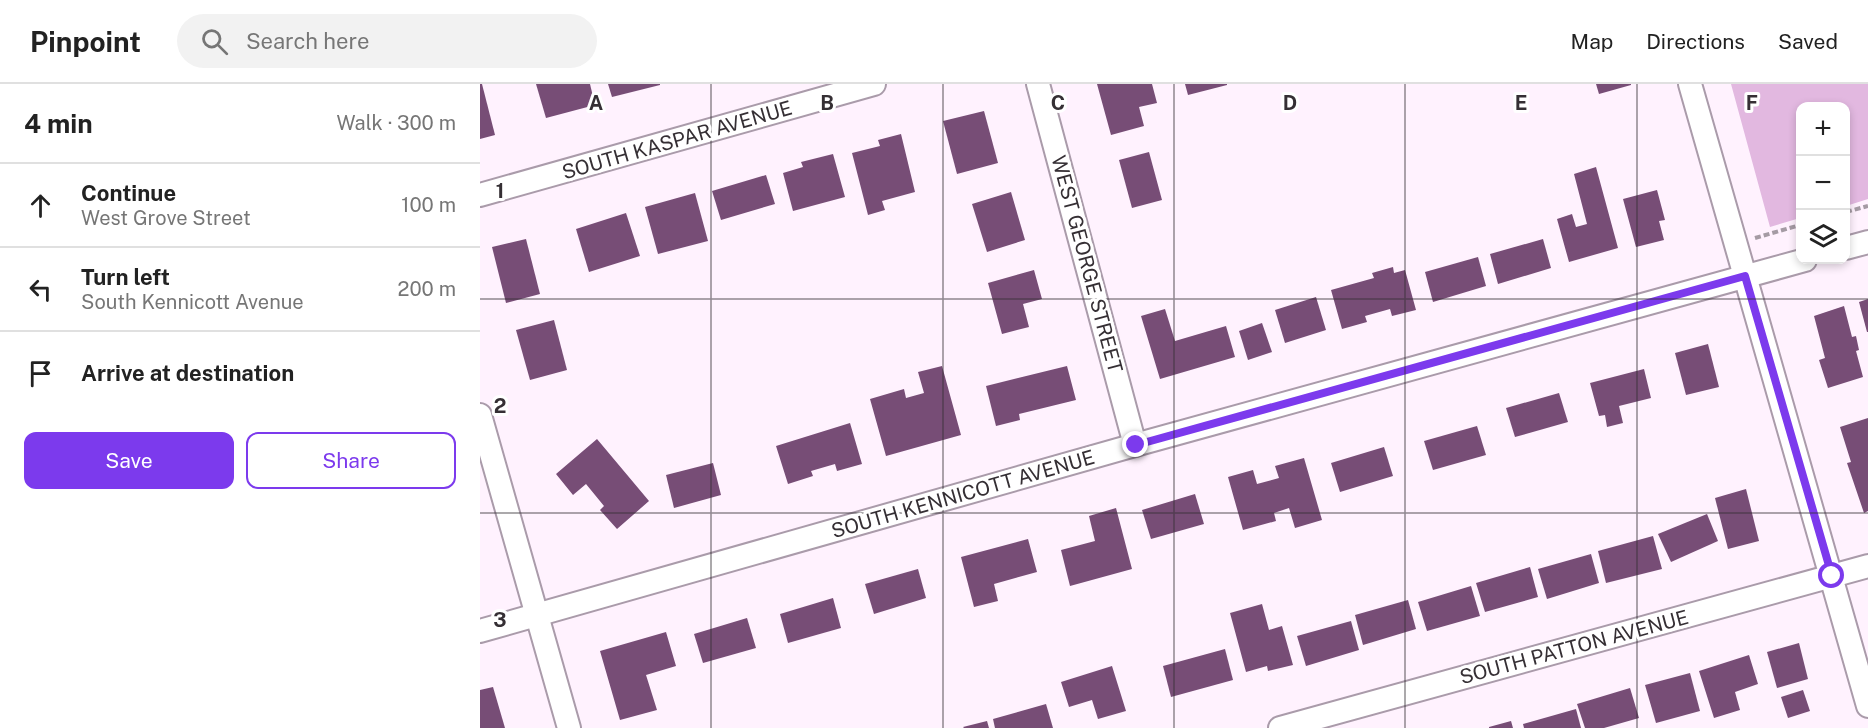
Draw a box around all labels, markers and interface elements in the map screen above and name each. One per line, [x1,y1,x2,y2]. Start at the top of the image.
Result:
search box [177,14,597,68]
text: Pinpoint [30,25,141,58]
icon: search [198,25,231,58]
text: Search here [246,28,369,54]
text: Map [1571,29,1613,54]
text: Directions [1646,29,1745,54]
text: Saved [1778,29,1838,54]
text: B [820,91,834,115]
text: C [1051,91,1065,115]
text: D [1283,91,1297,115]
text: E [1515,91,1527,115]
text: F [1746,91,1758,115]
street label: SOUTH KASPAR AVENUE [559,96,795,184]
map controls [1796,102,1850,264]
button: + [1796,102,1850,156]
text: 4 min [24,108,93,139]
text: Walk · 300 m [336,111,456,135]
street label: WEST GEORGE STREET [1046,153,1128,375]
button: − [1796,156,1850,210]
text: 1 [496,179,504,203]
text: Continue [81,180,176,206]
icon: ahead [24,189,57,222]
text: 100 m [401,193,456,217]
text: West Grove Street [81,206,251,230]
button: layers [1796,210,1850,264]
text: Turn left [81,264,170,290]
icon: left [24,273,57,306]
text: 200 m [398,277,456,301]
text: South Kennicott Avenue [81,290,304,314]
icon: arrive [24,357,57,390]
text: Arrive at destination [81,360,294,386]
text: 2 [494,394,506,418]
route end [1122,431,1148,457]
button: Save [24,432,234,489]
button: Share [246,432,456,489]
street label: SOUTH KENNICOTT AVENUE [829,445,1097,543]
route start [1818,562,1844,588]
street label: SOUTH PATTON AVENUE [1457,605,1691,689]
text: 3 [493,608,507,632]

